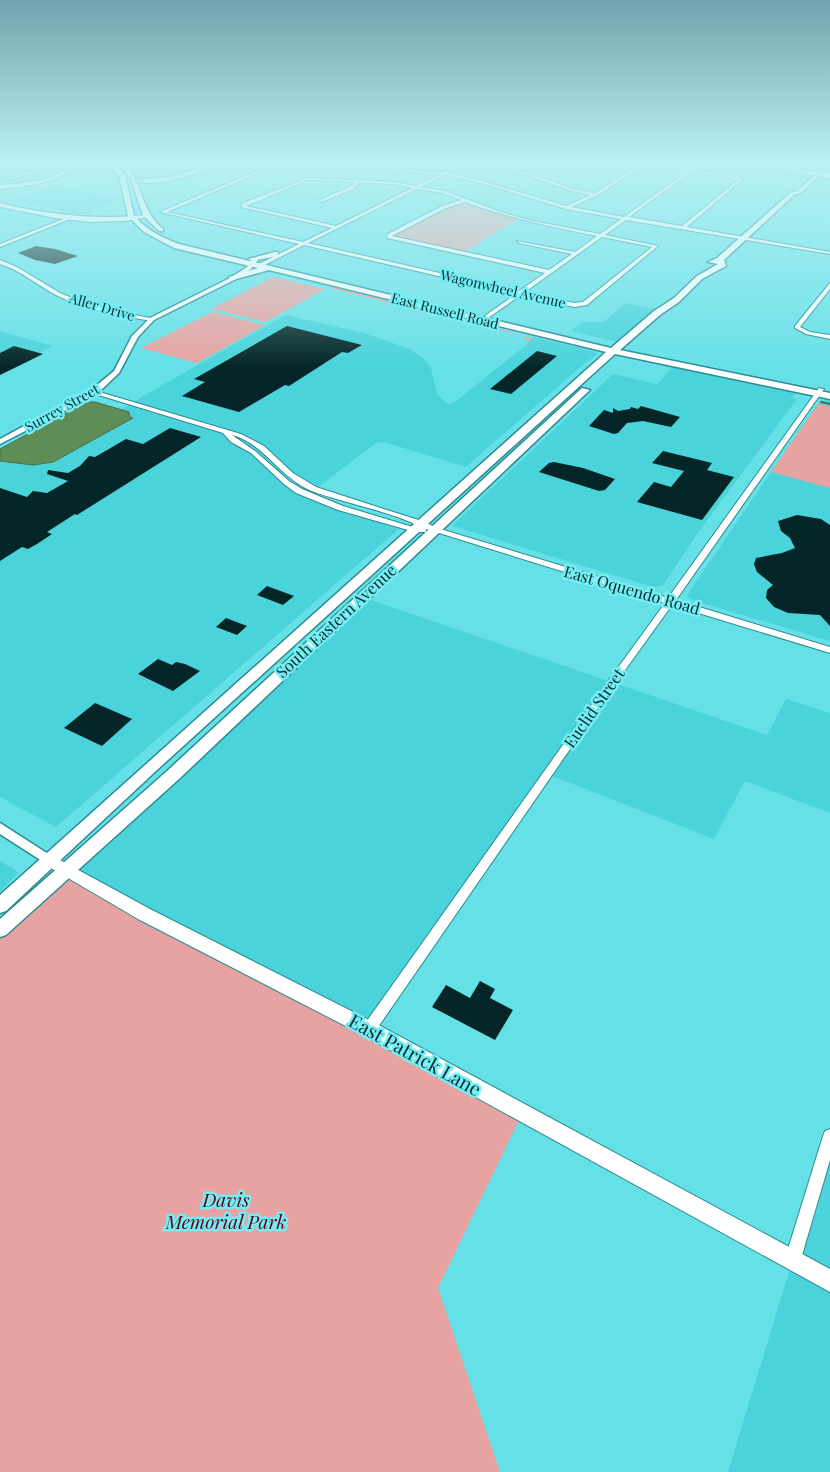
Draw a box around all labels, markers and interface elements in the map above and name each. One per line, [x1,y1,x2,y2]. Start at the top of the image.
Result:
street label: Wagonwheel Avenue [438,265,568,312]
street label: Aller Drive [66,288,137,325]
street label: East Russell Road [389,288,501,333]
street label: Surrey Street [21,379,103,436]
street label: South Eastern Avenue [271,559,400,682]
street label: East Oquendo Road [562,560,703,619]
street label: Euclid Street [559,664,629,752]
street label: East Patrick Lane [345,1007,486,1101]
park label: Davis Memorial Park [165,1186,287,1234]

